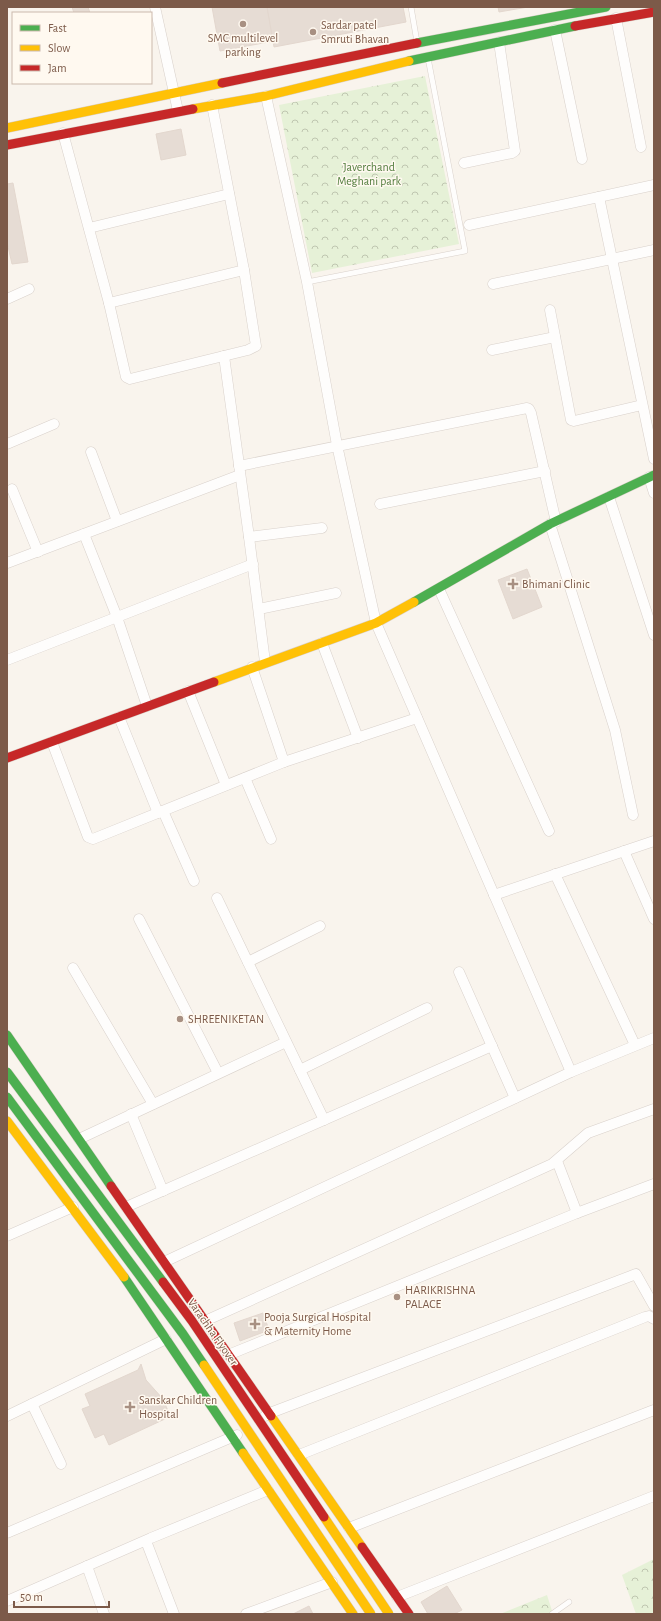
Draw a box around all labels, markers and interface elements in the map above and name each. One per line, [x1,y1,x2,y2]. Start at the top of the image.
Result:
legend [12,12,152,84]
marker: SMC multilevel parking [238,19,248,29]
place label: Sardar patel Smruti Bhavan [321,19,389,45]
text: Fast [48,22,67,34]
marker: Sardar patel Smruti Bhavan [308,27,318,37]
place label: SMC multilevel parking [208,32,278,58]
text: Slow [48,42,70,54]
text: Jam [48,62,67,74]
park label: Javerchand Meghani park [337,161,402,187]
marker: Bhimani Clinic [507,578,519,590]
place label: Bhimani Clinic [522,578,590,590]
place label: SHREENIKETAN [188,1013,264,1025]
marker: SHREENIKETAN [175,1014,185,1024]
place label: HARIKRISHNA PALACE [405,1284,476,1310]
marker: HARIKRISHNA PALACE [392,1292,402,1302]
street label: Varachha Flyover [185,1296,241,1368]
place label: Pooja Surgical Hospital & Maternity Home [264,1311,371,1338]
marker: Pooja Surgical Hospital & Maternity Home [249,1318,261,1330]
place label: Sanskar Children Hospital [139,1394,217,1420]
marker: Sanskar Children Hospital [124,1401,136,1413]
scale bar [14,1583,109,1609]
text: 50 m [20,1591,43,1603]

